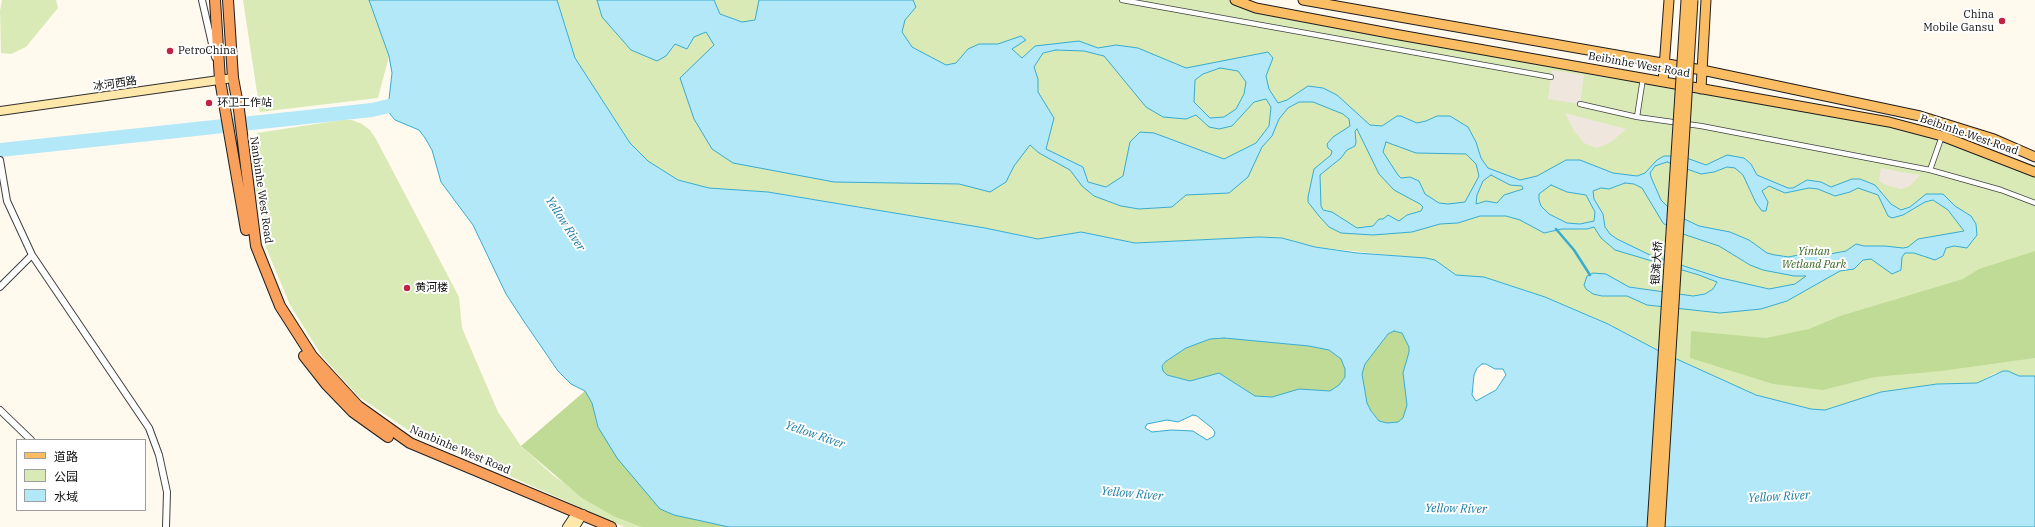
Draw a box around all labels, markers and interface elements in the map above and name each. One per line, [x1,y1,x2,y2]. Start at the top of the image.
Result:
place label: China Mobile Gansu [1923,8,1994,34]
marker: China Mobile Gansu [1997,16,2007,26]
place label: PetroChina [178,44,236,58]
marker: PetroChina [165,46,175,56]
street label: Beibinhe West Road [1587,50,1691,80]
street label: 冰河西路 [92,74,138,94]
place label: 环卫工作站 [217,96,272,110]
marker: 环卫工作站 [204,98,214,108]
street label: Beibinhe West Road [1918,112,2020,158]
street label: Nanbinhe West Road [247,136,275,244]
water label: Yellow River [542,194,588,254]
street label: 银滩大桥 [1649,241,1665,285]
park label: Yintan Wetland Park [1782,245,1846,271]
place label: 黄河楼 [415,281,448,295]
marker: 黄河楼 [402,283,412,293]
water label: Yellow River [783,418,847,452]
street label: Nanbinhe West Road [408,423,512,477]
legend [16,439,146,511]
text: 道路 [54,449,78,464]
text: 公园 [54,469,78,484]
water label: Yellow River [1100,484,1164,504]
water label: Yellow River [1748,488,1810,506]
text: 水域 [54,489,78,504]
water label: Yellow River [1425,501,1487,517]

